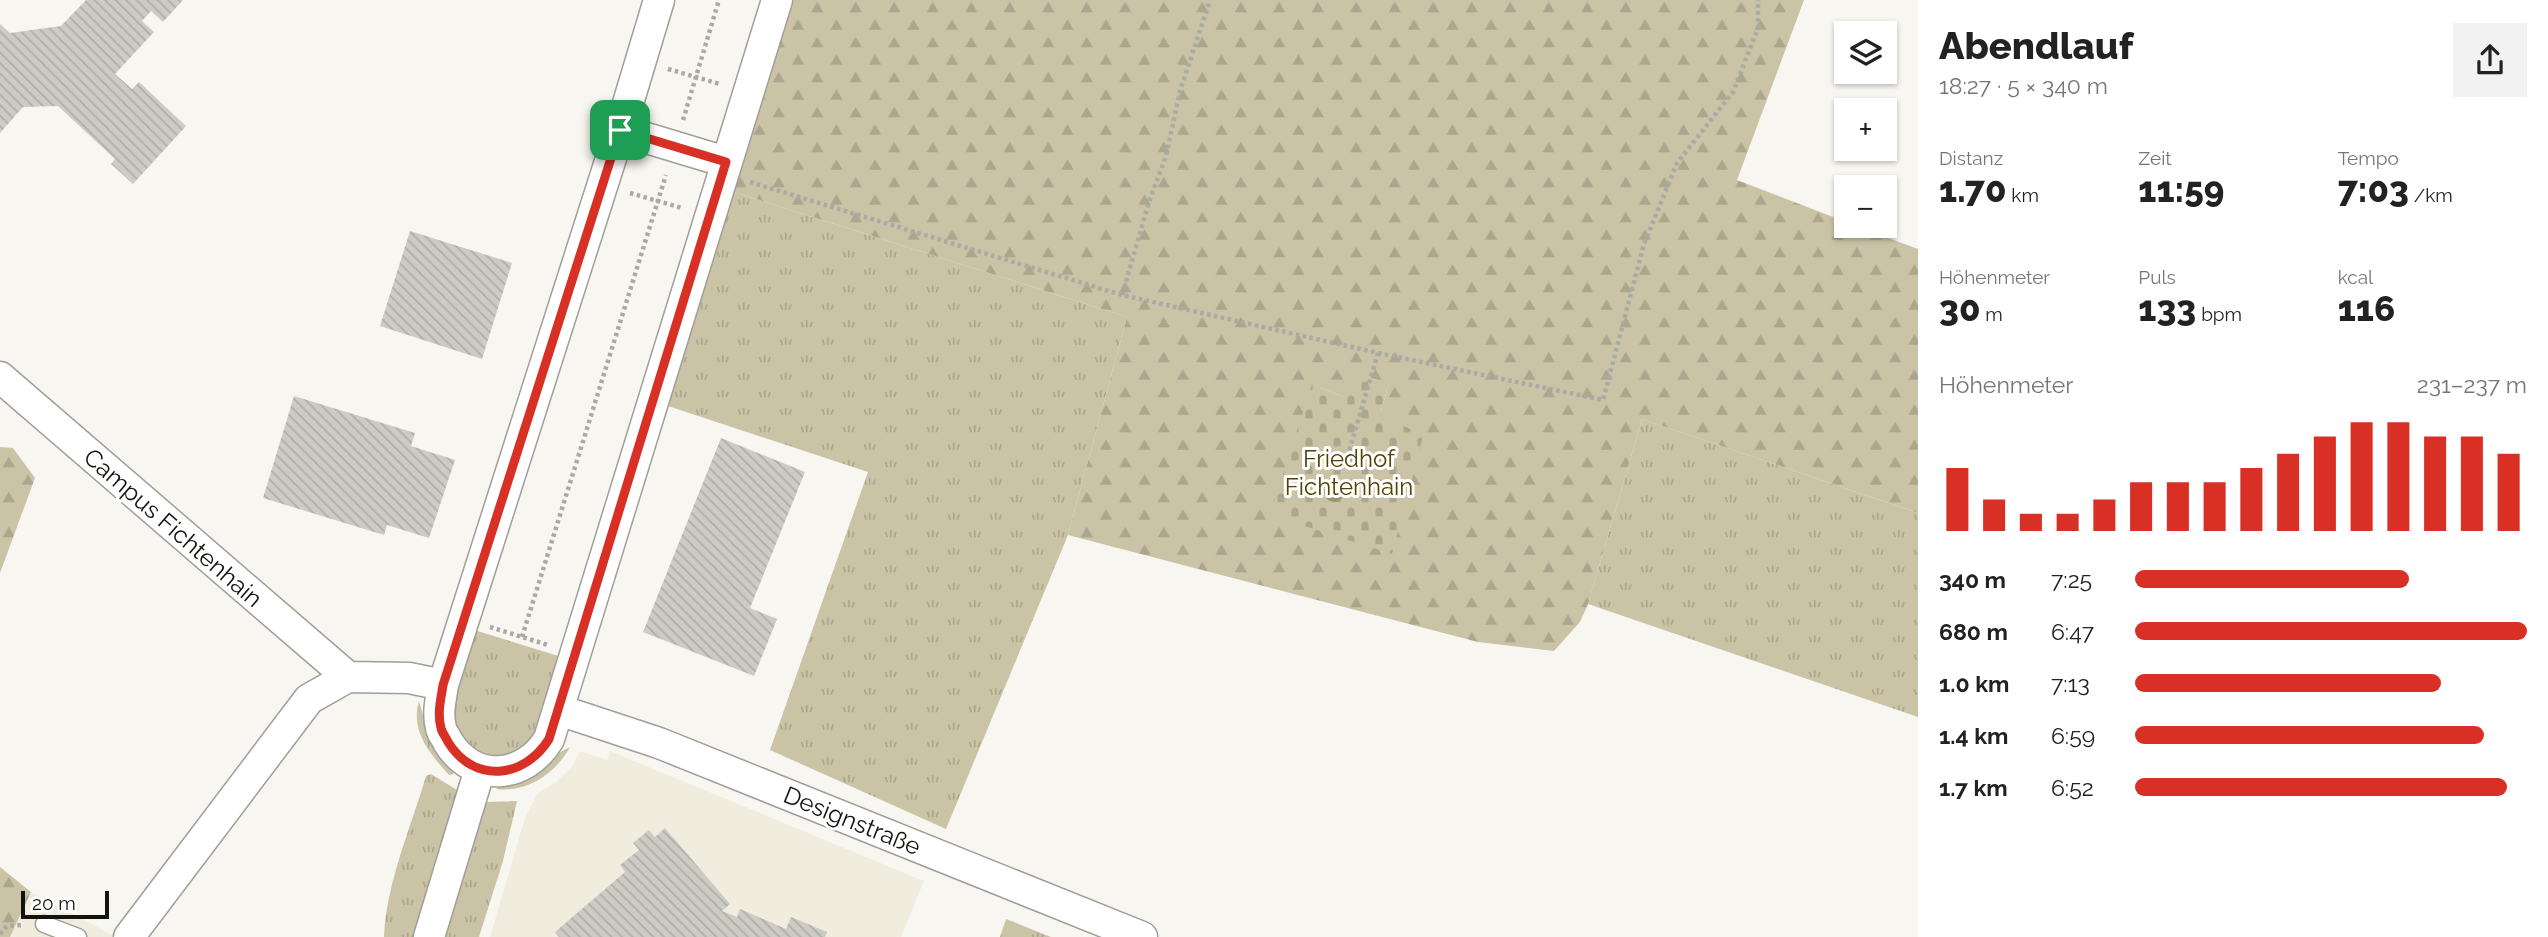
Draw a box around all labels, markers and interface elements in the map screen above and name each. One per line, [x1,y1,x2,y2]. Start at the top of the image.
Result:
map controls [1834,21,1897,238]
button: layers [1834,21,1897,84]
text: Abendlauf [1939,23,2133,68]
button: share [2453,23,2527,97]
text: 18:27 · 5 × 340 m [1939,72,2108,99]
button: + [1834,98,1897,161]
pin [590,100,650,160]
icon: arrive [601,111,639,149]
text: Distanz [1939,147,2003,169]
text: Zeit [2138,147,2172,169]
text: Tempo [2338,147,2399,169]
text: 1.70 [1939,169,2007,210]
text: 11:59 [2138,169,2224,210]
text: 7:03 [2338,169,2409,210]
button: − [1834,175,1897,238]
text: km [2007,184,2039,206]
text: /km [2409,184,2453,206]
text: Höhenmeter [1939,266,2050,288]
text: Puls [2138,266,2176,288]
text: kcal [2338,266,2373,288]
text: 30 [1939,288,1980,329]
text: 133 [2138,288,2196,329]
text: 116 [2338,288,2395,329]
text: m [1980,303,2003,325]
text: bpm [2196,303,2242,325]
text: Höhenmeter [1939,371,2073,398]
text: 231–237 m [2417,371,2527,398]
street label: Campus Fichtenhain [78,442,269,613]
park label: Friedhof Fichtenhain [1285,444,1413,501]
text: 340 m [1939,566,2006,593]
text: 7:25 [2051,566,2092,593]
text: 680 m [1939,618,2008,645]
text: 6:47 [2051,618,2094,645]
text: 1.0 km [1939,670,2009,697]
text: 7:13 [2051,670,2090,697]
text: 1.4 km [1939,722,2008,749]
text: 6:59 [2051,722,2095,749]
text: 1.7 km [1939,774,2008,801]
text: 6:52 [2051,774,2094,801]
street label: Designstraße [779,780,925,861]
scale bar [21,888,108,920]
text: 20 m [32,892,76,914]

